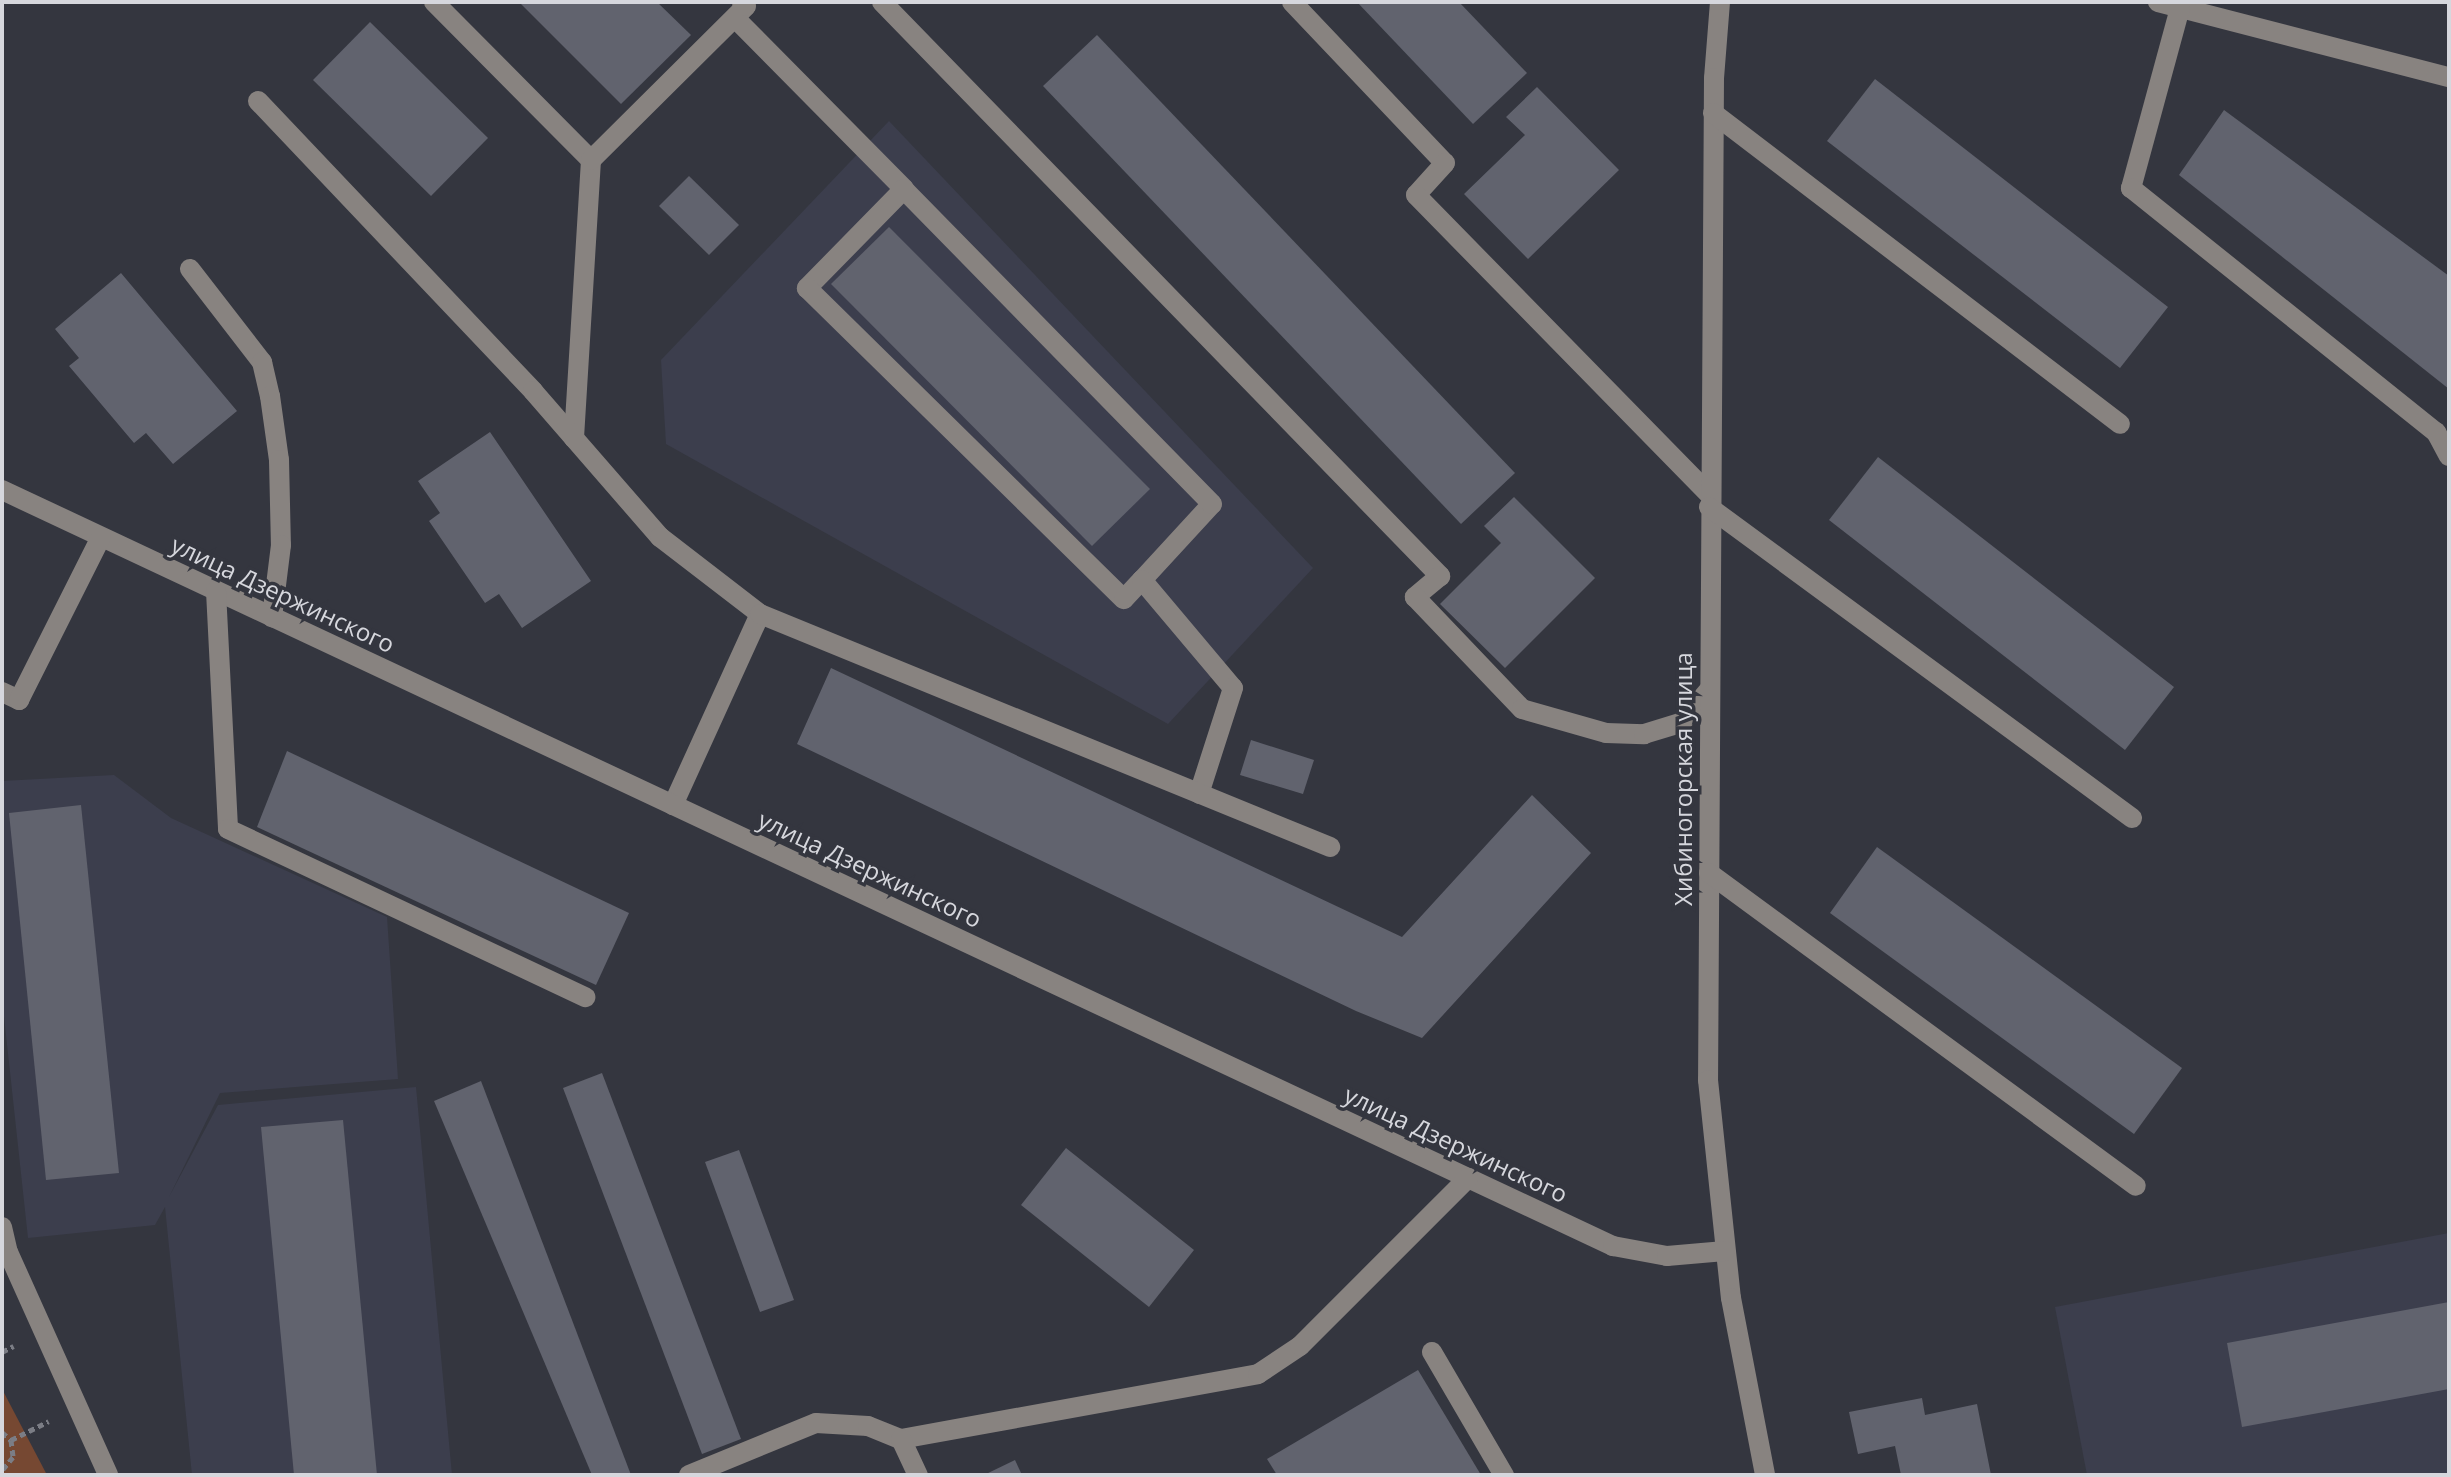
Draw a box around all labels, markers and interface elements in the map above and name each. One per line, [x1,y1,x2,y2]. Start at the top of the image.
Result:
street label: улица Дзержинского [167,530,399,658]
street label: Хибиногорская улица [1669,652,1697,906]
street label: улица Дзержинского [754,805,986,933]
street label: улица Дзержинского [1340,1080,1572,1208]

